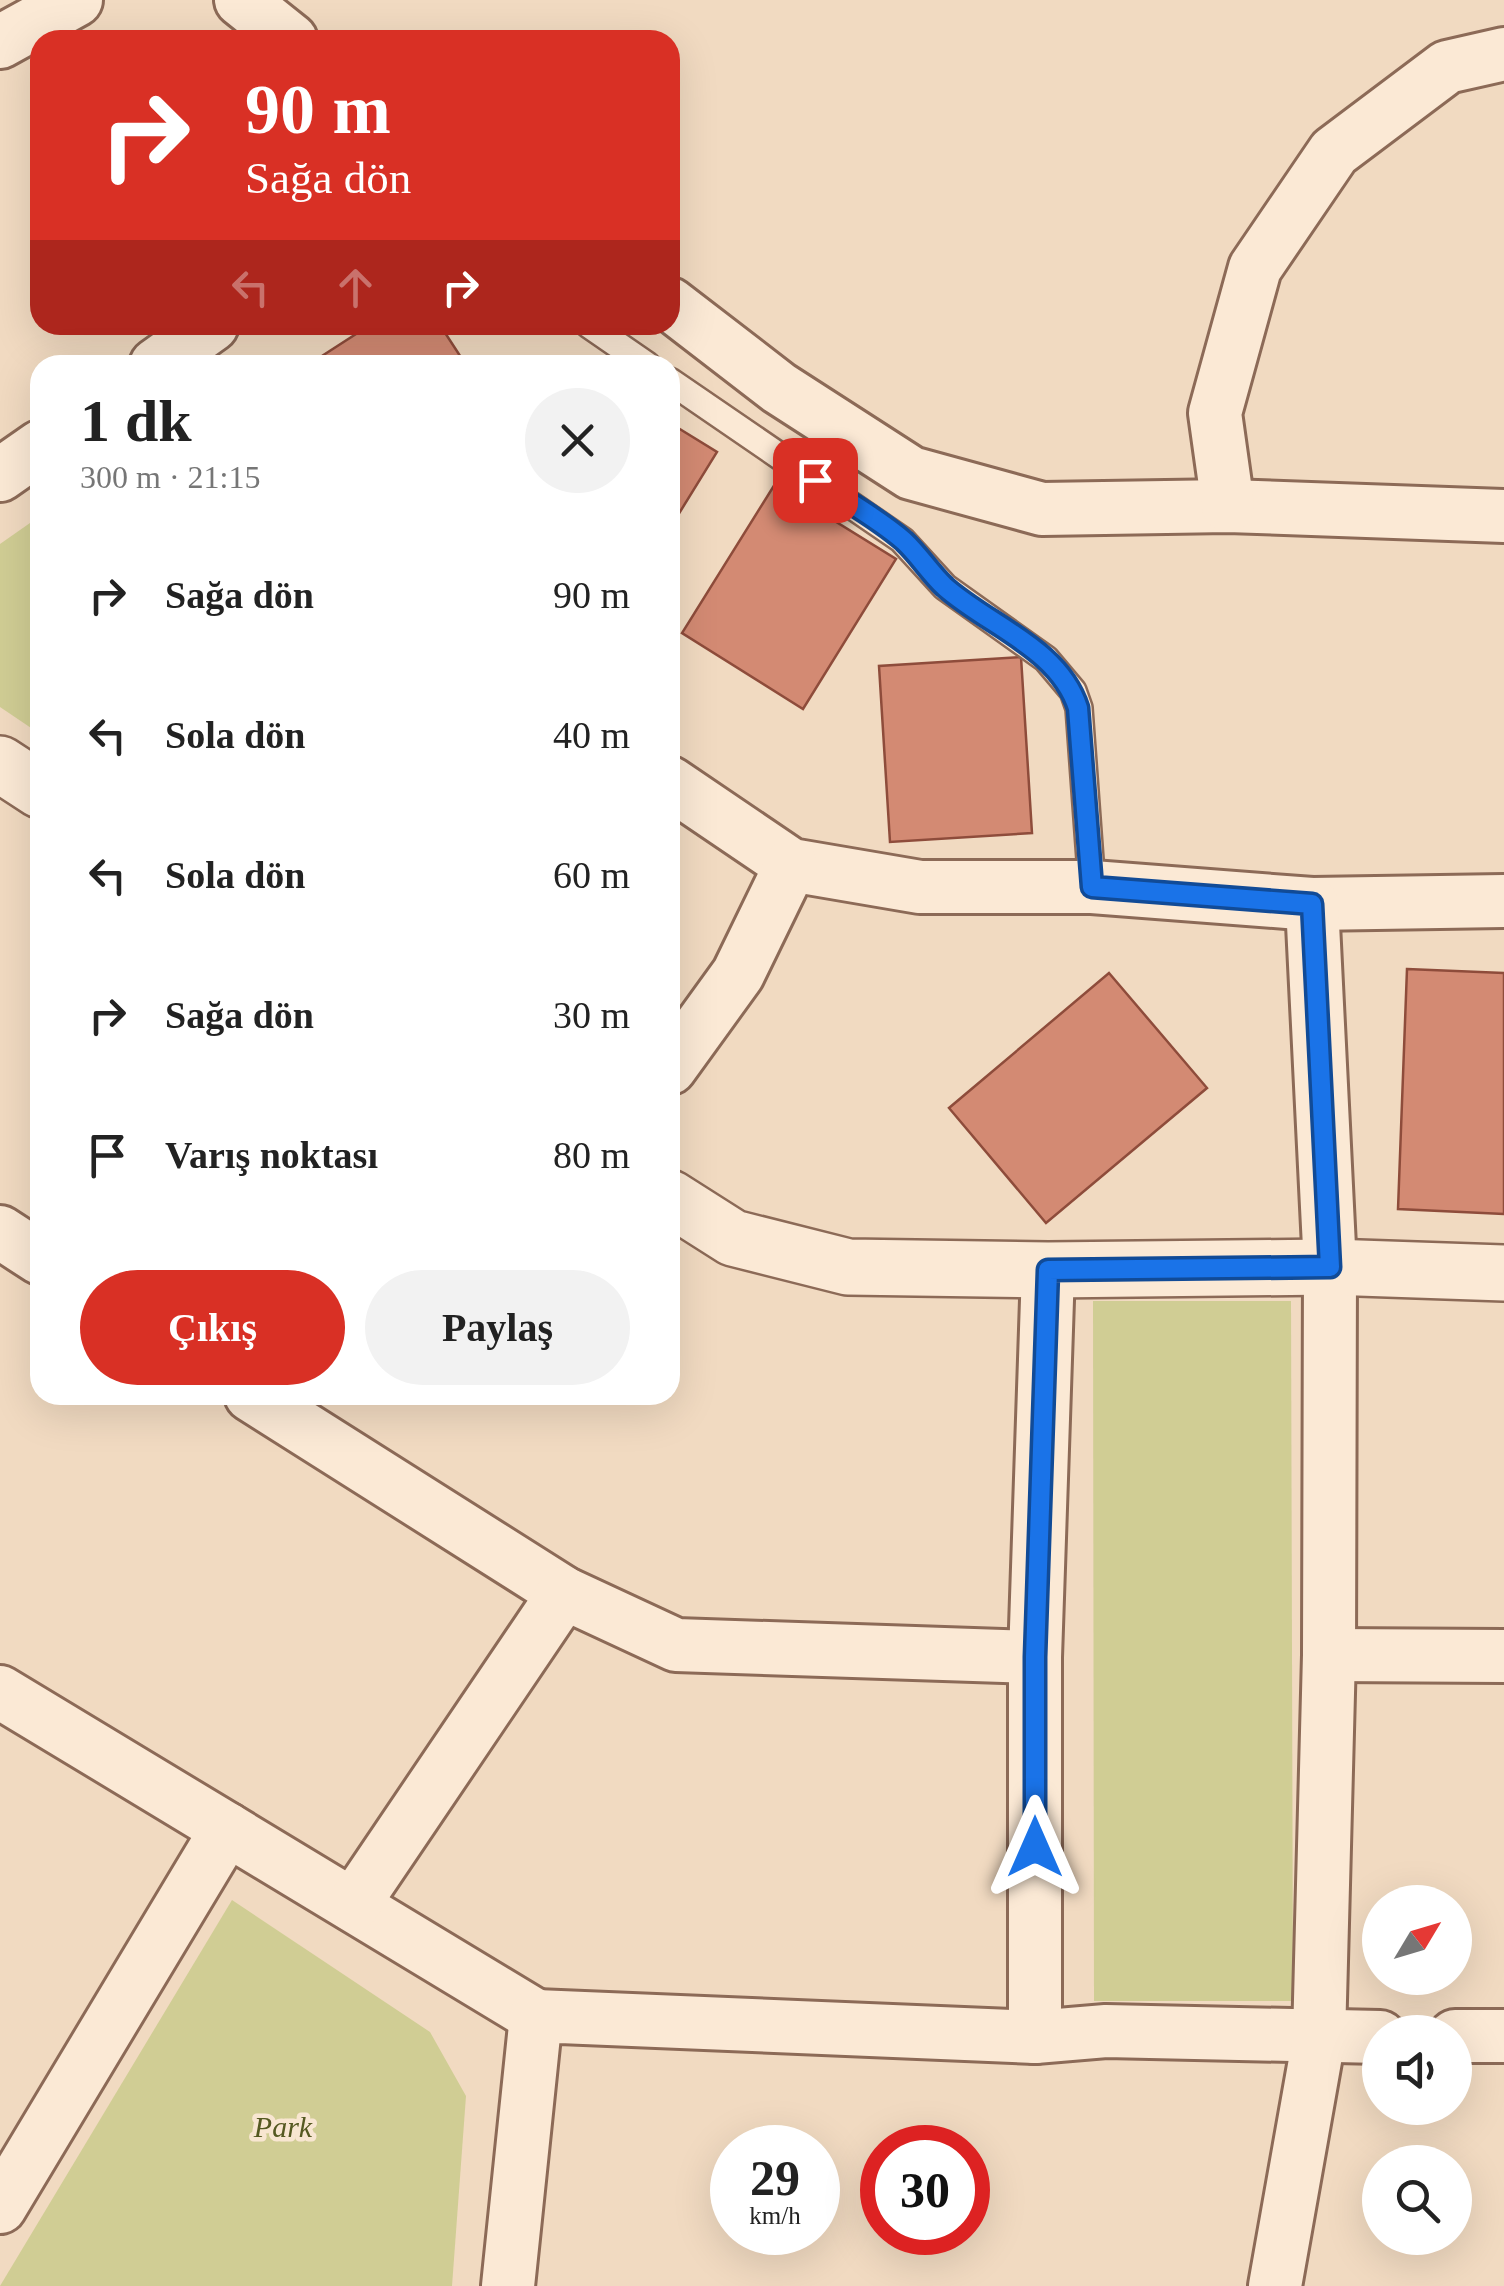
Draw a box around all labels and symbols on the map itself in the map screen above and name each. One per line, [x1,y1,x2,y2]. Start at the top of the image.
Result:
pin [773,438,858,523]
position arrow [983,1795,1087,1899]
north arrow [1362,1885,1472,1995]
park label: Park [253,2110,313,2143]
speed limit sign: 30 [860,2125,990,2255]

